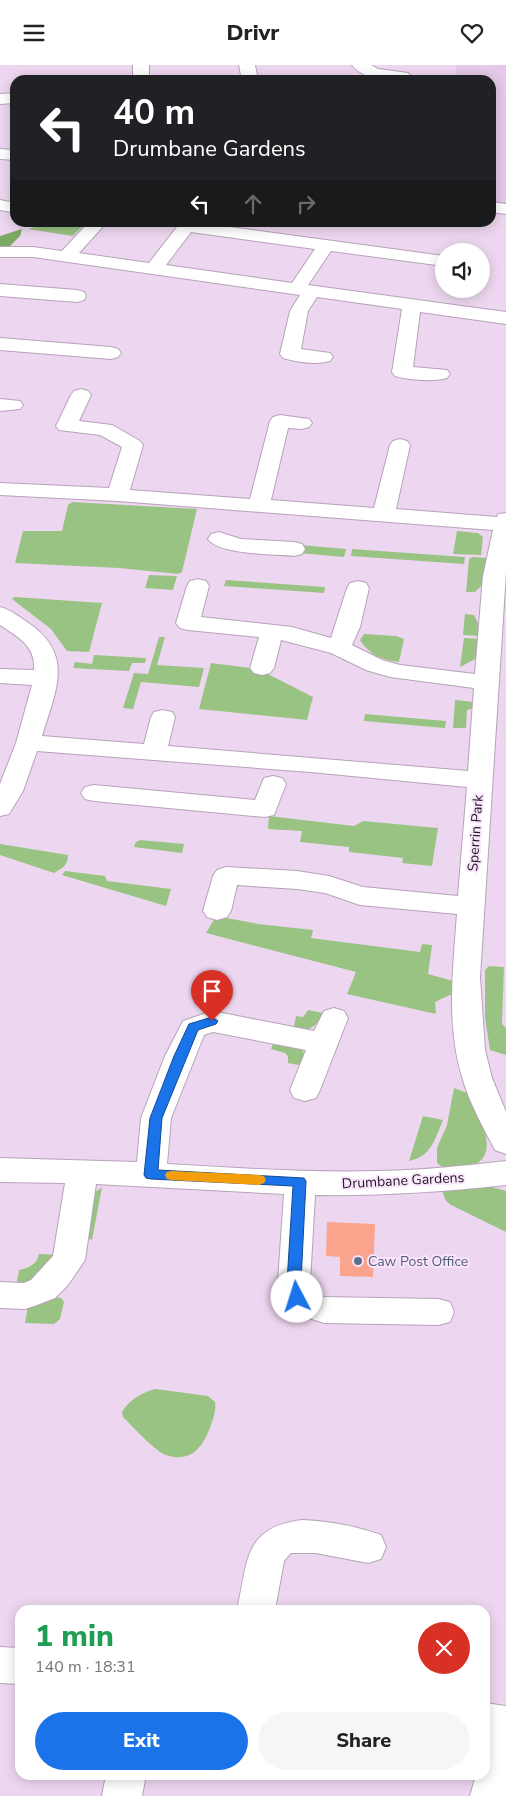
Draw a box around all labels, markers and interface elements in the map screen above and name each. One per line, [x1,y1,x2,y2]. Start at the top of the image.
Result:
text: Drivr [227,18,279,48]
icon: menu [20,19,48,47]
icon: heart [458,19,486,47]
text: 40 m [113,89,195,136]
icon: left [30,95,95,160]
text: Drumbane Gardens [113,134,306,164]
icon: left [186,190,214,218]
icon: ahead [239,190,267,218]
icon: right [292,190,320,218]
map controls [435,243,490,298]
button: sound [435,243,490,298]
street label: Sperrin Park [463,793,488,872]
pin [191,970,233,1021]
icon: arrive [198,977,226,1005]
street label: Drumbane Gardens [341,1168,465,1193]
place label: Caw Post Office [368,1252,468,1271]
marker: Caw Post Office [352,1255,364,1267]
position arrow [270,1270,322,1322]
text: 1 min [35,1616,114,1657]
button: close [418,1622,470,1674]
text: 140 m · 18:31 [35,1656,136,1678]
button: Exit [35,1712,248,1770]
button: Share [258,1712,470,1770]

